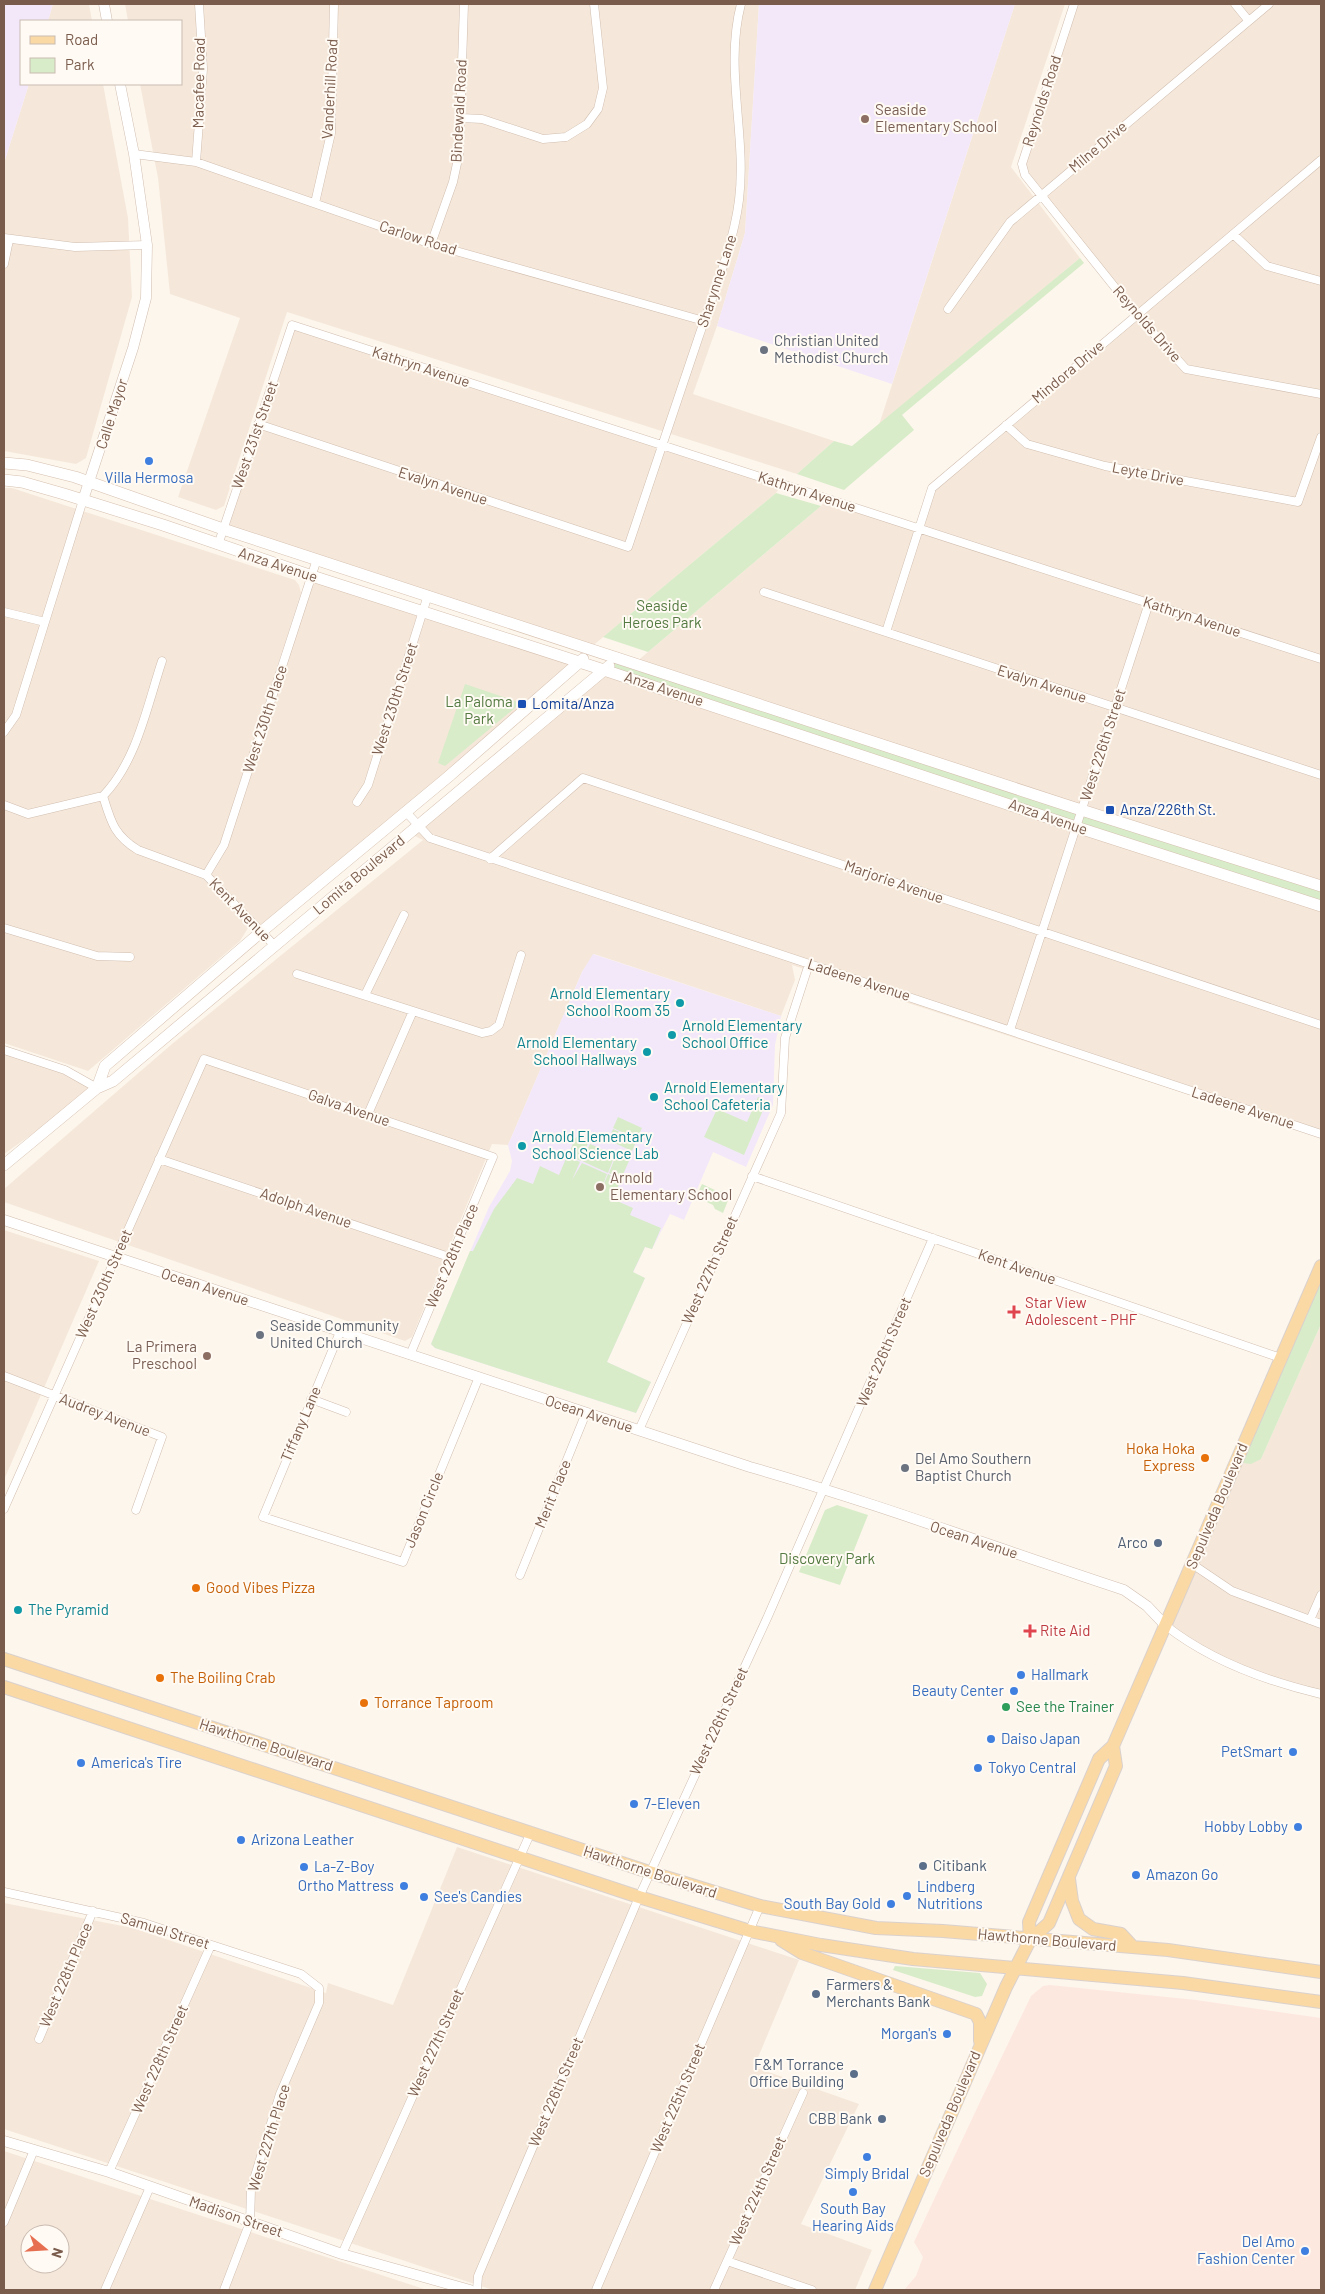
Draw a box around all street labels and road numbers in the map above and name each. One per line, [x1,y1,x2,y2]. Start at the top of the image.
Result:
street label: Macafee Road [188,38,208,128]
street label: Vanderhill Road [317,38,341,140]
street label: Reynolds Road [1018,53,1064,149]
street label: Bindewald Road [446,59,470,163]
street label: Milne Drive [1065,117,1130,176]
street label: Carlow Road [377,216,459,258]
street label: Sharynne Lane [693,232,740,329]
street label: Reynolds Drive [1110,281,1186,365]
street label: Mindora Drive [1028,336,1107,407]
street label: Kathryn Avenue [370,342,473,390]
street label: Calle Mayor [91,376,131,451]
street label: West 231st Street [227,378,281,491]
street label: Leyte Drive [1111,457,1186,489]
street label: Evalyn Avenue [396,462,490,508]
street label: Kathryn Avenue [756,467,859,515]
street label: Anza Avenue [236,543,320,585]
street label: Kathryn Avenue [1141,592,1244,640]
street label: West 230th Street [367,640,421,757]
street label: Evalyn Avenue [995,660,1089,706]
street label: West 230th Place [238,662,290,775]
street label: Anza Avenue [622,667,706,709]
street label: West 226th Street [1075,686,1129,803]
street label: Anza Avenue [1007,794,1090,838]
street label: Lomita Boulevard [309,831,408,918]
street label: Marjorie Avenue [842,856,946,906]
street label: Kent Avenue [206,874,275,945]
street label: Ladeene Avenue [806,954,913,1004]
street label: Ladeene Avenue [1190,1082,1297,1132]
street label: Galva Avenue [306,1085,393,1129]
street label: Adolph Avenue [258,1183,355,1231]
street label: West 228th Place [421,1200,481,1311]
street label: West 227th Street [677,1213,741,1327]
street label: West 230th Street [71,1226,135,1341]
street label: Kent Avenue [976,1244,1059,1288]
street label: Ocean Avenue [159,1263,252,1309]
street label: West 226th Street [852,1294,914,1409]
street label: Tiffany Lane [276,1383,324,1464]
street label: Audrey Avenue [57,1388,153,1440]
street label: Ocean Avenue [543,1390,636,1436]
street label: Sepulveda Boulevard [1181,1440,1251,1571]
street label: Merit Place [530,1457,574,1530]
street label: Jason Circle [400,1469,446,1550]
street label: Ocean Avenue [928,1516,1021,1562]
street label: West 226th Street [685,1664,751,1778]
street label: Hawthorne Boulevard [197,1714,335,1774]
street label: Hawthorne Boulevard [581,1841,719,1901]
street label: Samuel Street [119,1908,212,1952]
street label: West 228th Place [35,1919,95,2030]
street label: Hawthorne Boulevard [977,1924,1117,1954]
street label: West 227th Street [403,1986,467,2100]
street label: West 228th Street [127,2001,191,2116]
street label: West 226th Street [524,2034,586,2149]
street label: West 225th Street [646,2040,708,2155]
street label: Sepulveda Boulevard [914,2048,984,2179]
street label: West 227th Place [243,2082,293,2194]
street label: West 224th Street [725,2133,789,2248]
street label: Madison Street [187,2192,286,2240]

